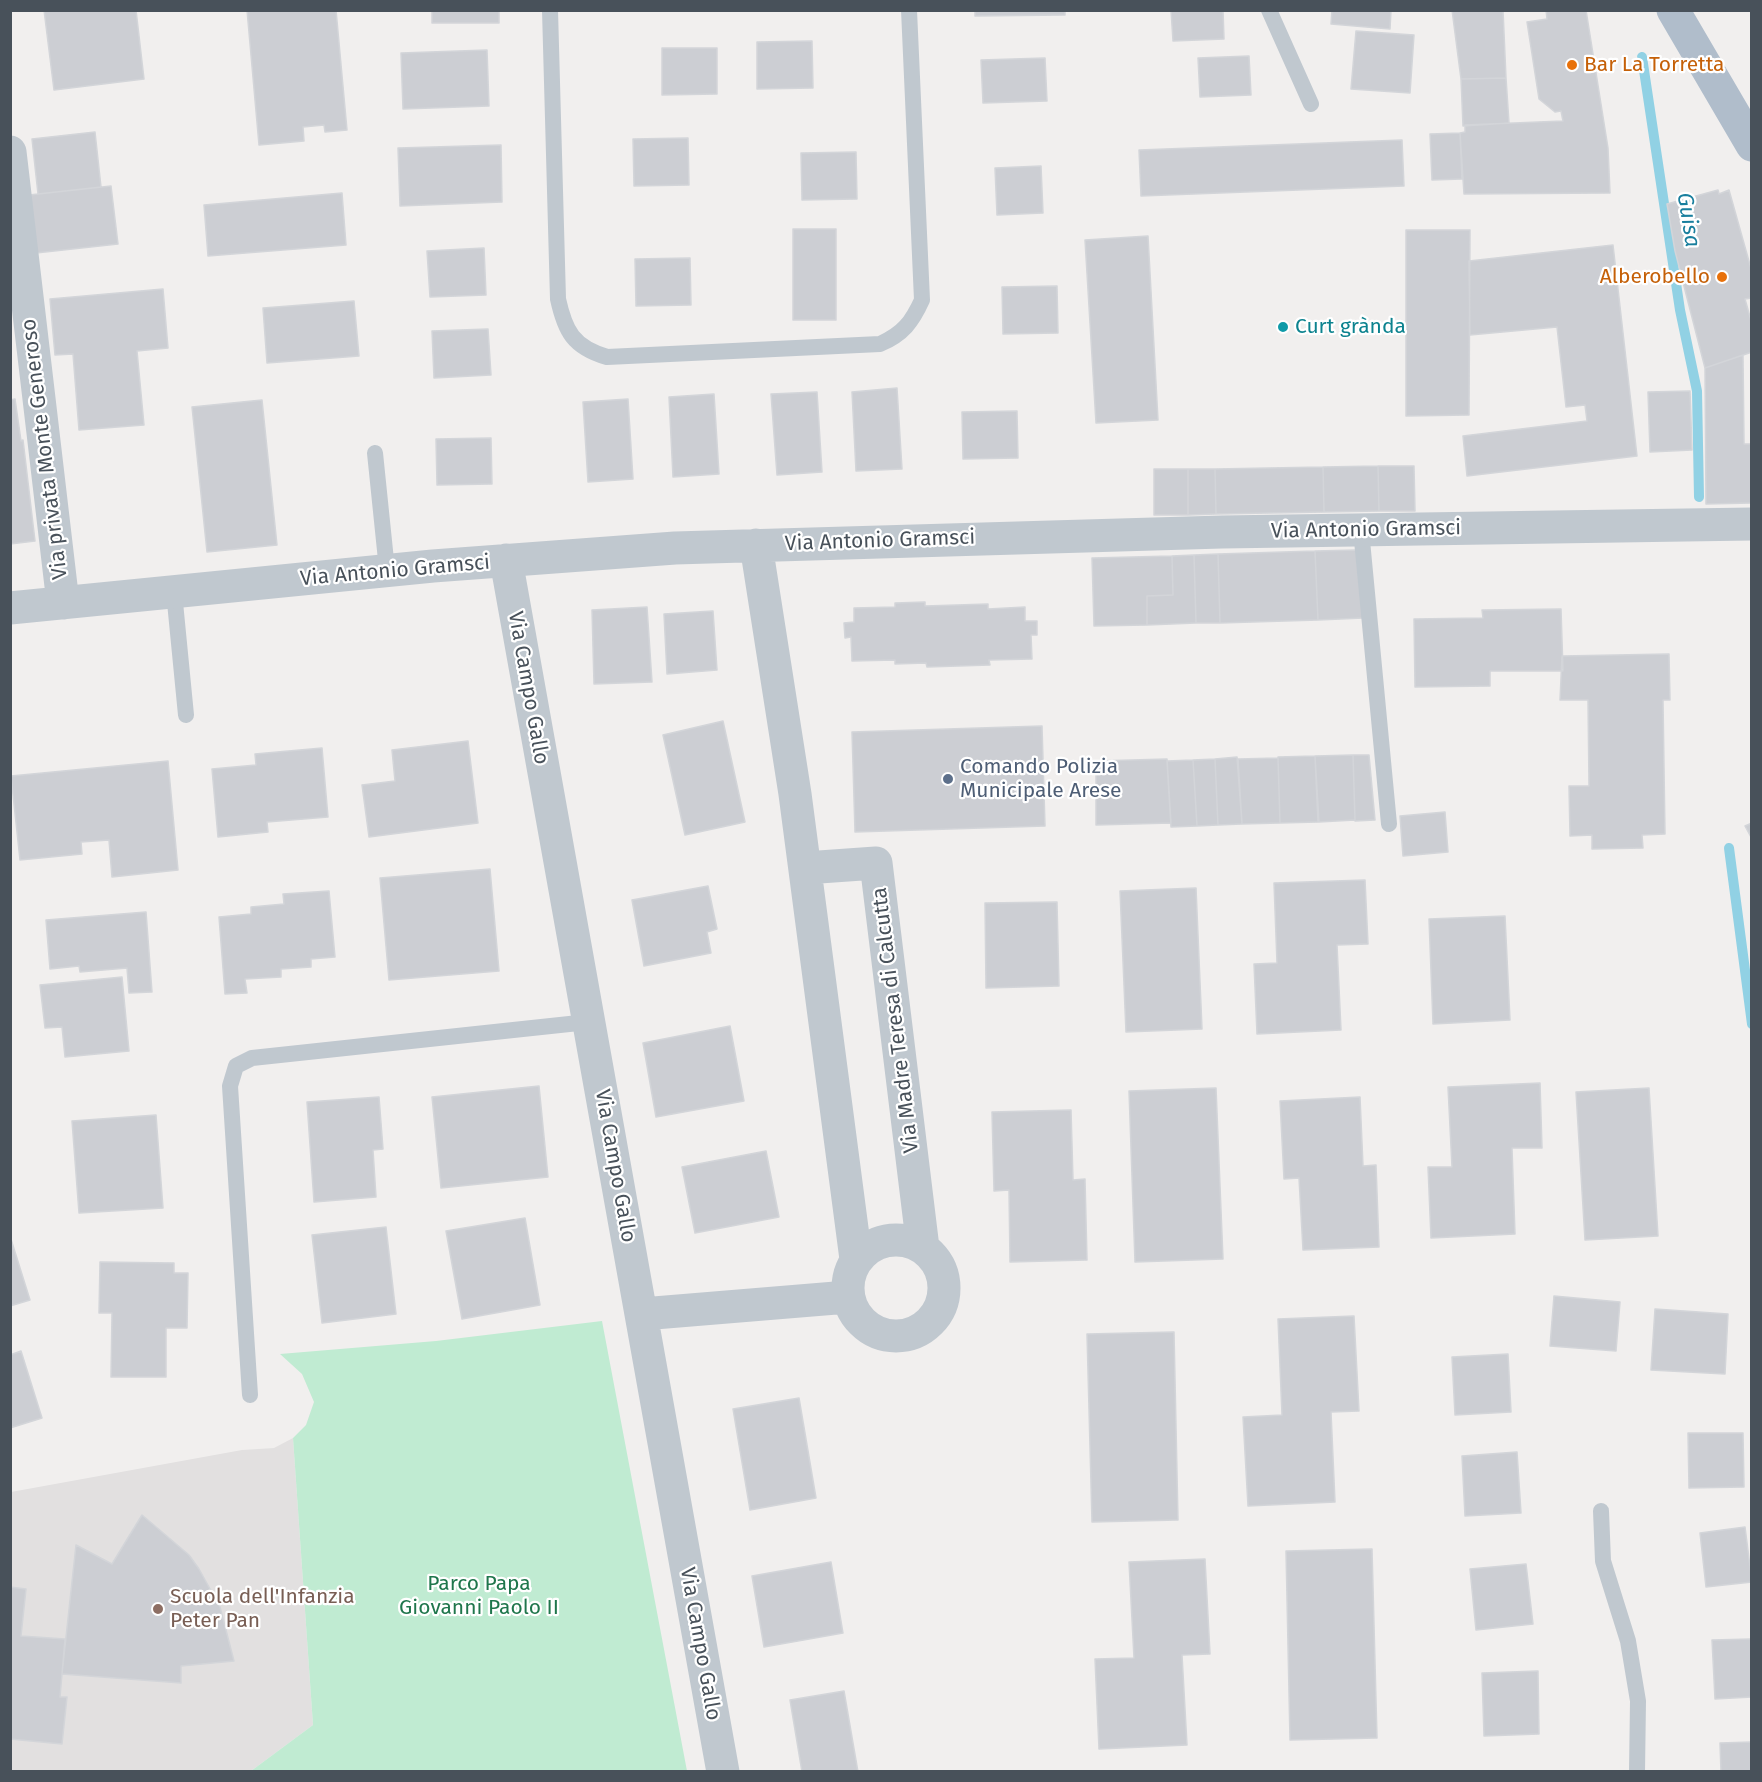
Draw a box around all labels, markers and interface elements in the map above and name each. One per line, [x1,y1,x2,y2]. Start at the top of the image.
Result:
place label: Bar La Torretta [1584,52,1725,78]
marker: Bar La Torretta [1565,58,1579,72]
water label: Guisa [1671,191,1705,249]
place label: Alberobello [1600,264,1710,290]
marker: Alberobello [1715,270,1729,284]
place label: Curt grànda [1295,314,1406,340]
street label: Via privata Monte Generoso [17,317,73,581]
marker: Curt grànda [1276,320,1290,334]
street label: Via Antonio Gramsci [1271,516,1461,544]
street label: Via Antonio Gramsci [784,525,976,557]
street label: Via Antonio Gramsci [299,550,491,592]
street label: Via Campo Gallo [502,610,554,766]
place label: Comando Polizia Municipale Arese [960,754,1121,804]
marker: Comando Polizia Municipale Arese [941,772,955,786]
street label: Via Madre Teresa di Calcutta [867,886,925,1154]
street label: Via Campo Gallo [589,1088,641,1244]
street label: Via Campo Gallo [674,1566,726,1722]
park label: Parco Papa Giovanni Paolo II [399,1571,559,1621]
place label: Scuola dell'Infanzia Peter Pan [170,1584,355,1634]
marker: Scuola dell'Infanzia Peter Pan [151,1602,165,1616]

